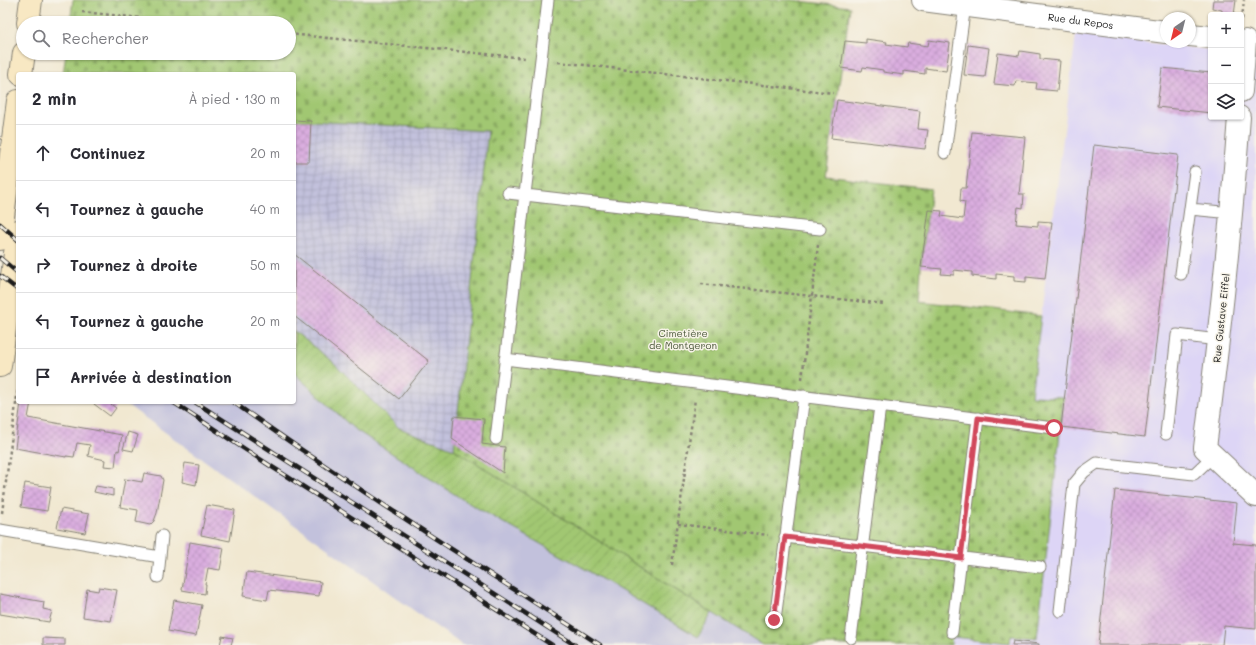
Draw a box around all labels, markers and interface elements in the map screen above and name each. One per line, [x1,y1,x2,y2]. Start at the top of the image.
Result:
street label: Rue du Repos [1047,10,1114,32]
north arrow [1160,12,1196,48]
map controls [1208,12,1244,120]
button: + [1208,12,1244,48]
search box [16,16,296,60]
icon: search [30,27,52,49]
text: Rechercher [62,28,149,48]
button: − [1208,48,1244,84]
button: layers [1208,84,1244,120]
text: 2 min [32,87,77,109]
text: À pied · 130 m [189,90,280,107]
icon: ahead [32,142,54,164]
text: Continuez [70,143,145,163]
text: 20 m [250,144,280,161]
icon: left [32,198,54,220]
text: Tournez à gauche [70,199,204,219]
text: 40 m [250,200,280,217]
icon: right [32,254,54,276]
text: Tournez à droite [70,255,198,275]
text: 50 m [250,256,280,273]
street label: Rue Gustave Eiffel [1209,273,1233,363]
icon: left [32,310,54,332]
text: Tournez à gauche [70,311,204,331]
text: 20 m [250,312,280,329]
park label: Cimetière de Montgeron [649,326,717,352]
icon: arrive [32,366,54,388]
text: Arrivée à destination [70,367,232,387]
route start [1045,419,1063,437]
route end [765,611,783,629]

